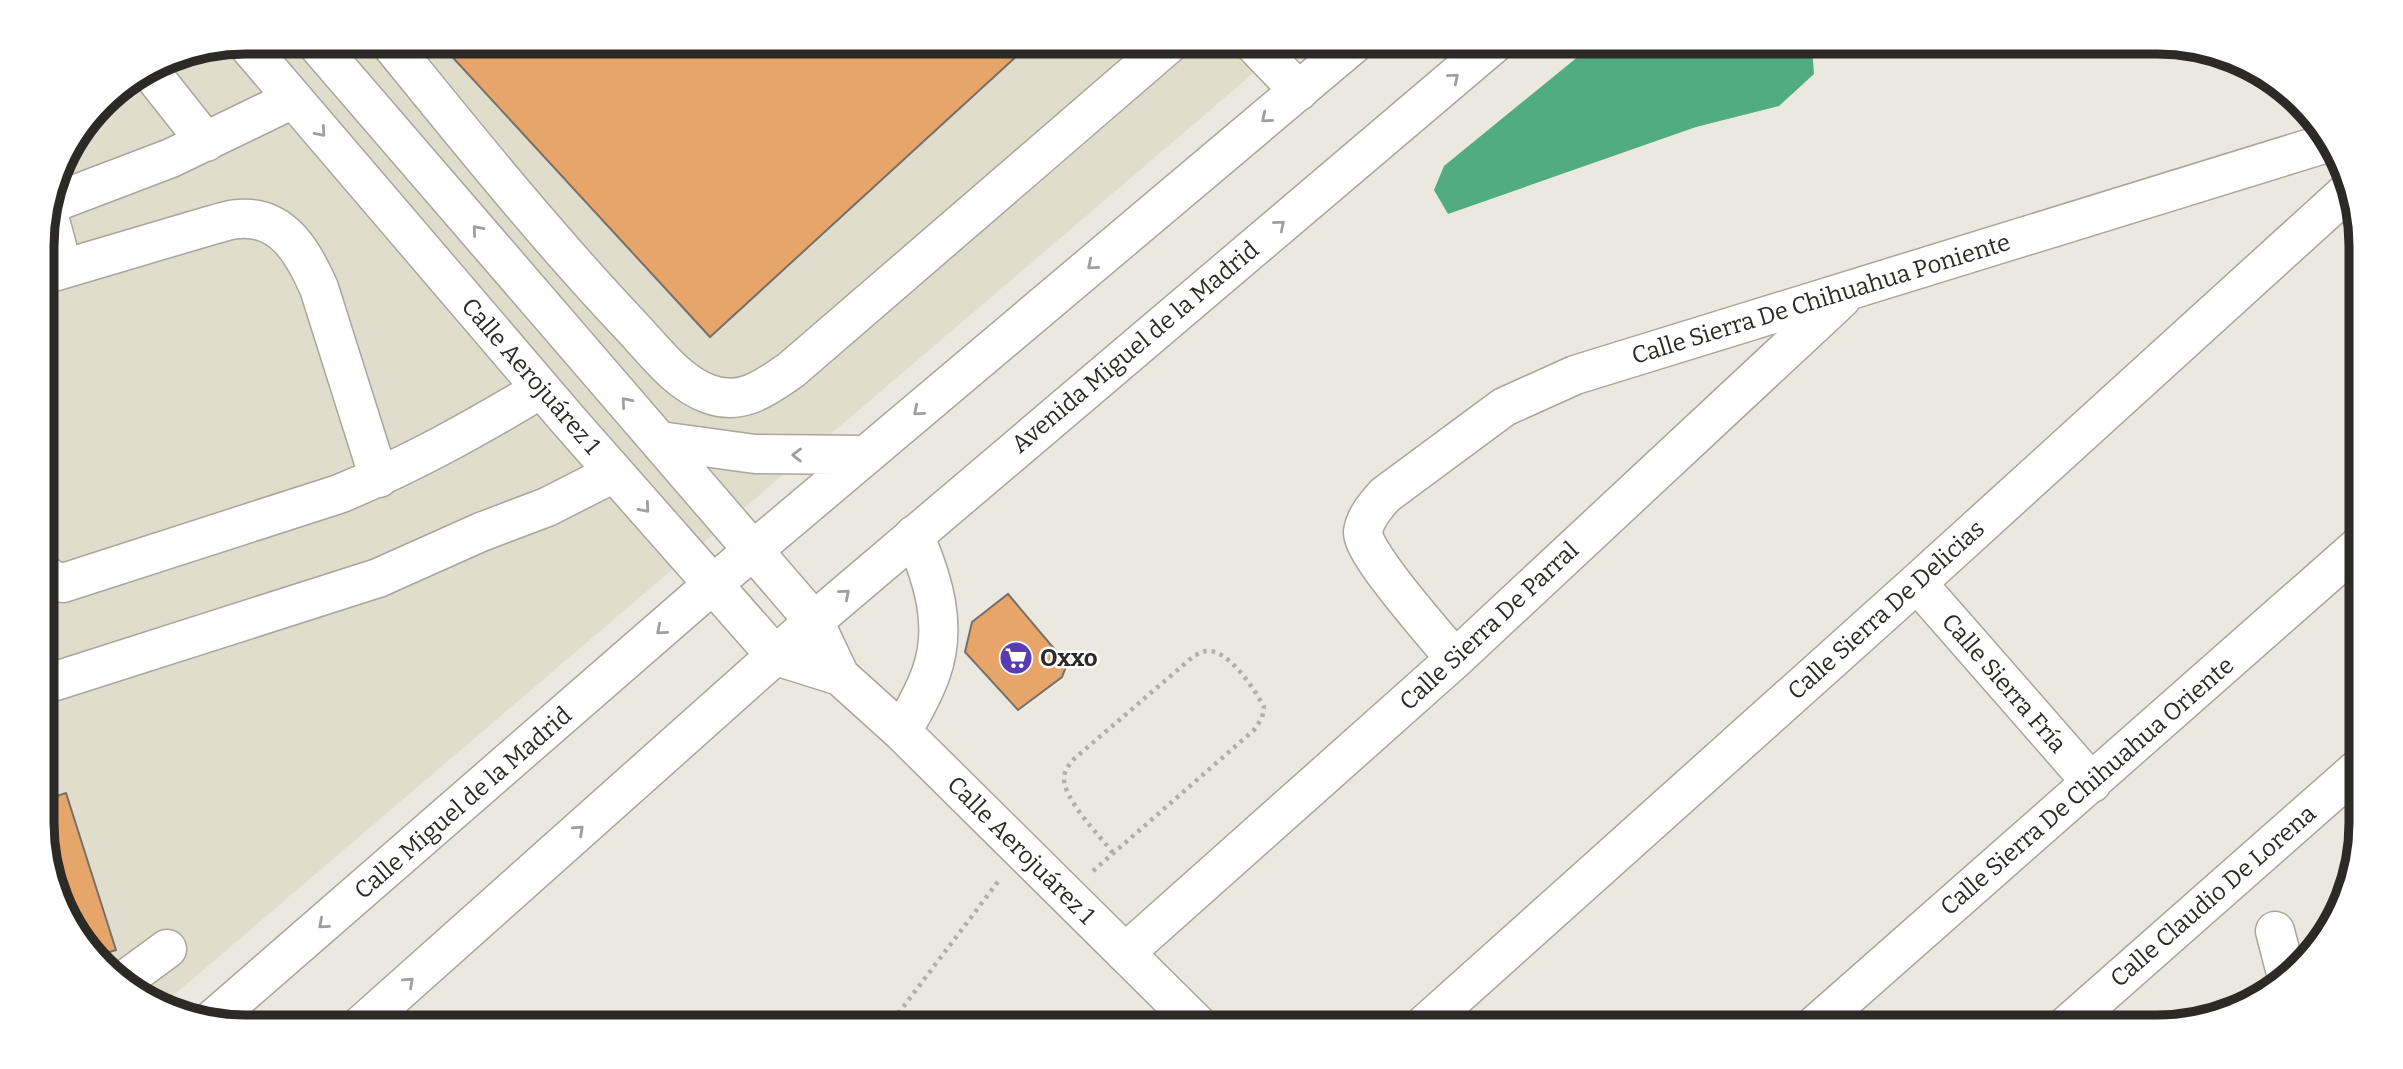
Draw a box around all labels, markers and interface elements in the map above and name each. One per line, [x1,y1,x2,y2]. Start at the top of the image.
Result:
one-way arrow [1445,74,1458,86]
one-way arrow [1262,110,1275,122]
one-way arrow [313,123,325,136]
one-way arrow [1272,221,1285,233]
one-way arrow [473,225,485,238]
street label: Calle Sierra De Chihuahua Poniente [1628,228,2014,370]
street label: Avenida Miguel de la Madrid [1006,235,1264,459]
one-way arrow [1088,256,1100,269]
street label: Calle Aerojuárez 1 [456,292,606,460]
one-way arrow [622,397,634,410]
one-way arrow [914,403,927,415]
one-way arrow [791,447,802,463]
one-way arrow [637,500,649,513]
street label: Calle Sierra De Delicias [1782,514,1990,706]
street label: Calle Sierra De Parral [1394,536,1584,716]
one-way arrow [837,590,850,602]
street label: Calle Sierra Fría [1936,608,2072,758]
one-way arrow [656,622,669,634]
supermarket icon: Oxxo [997,639,1035,677]
place label: Oxxo [1040,644,1098,672]
street label: Calle Sierra De Chihuahua Oriente [1935,651,2239,921]
street label: Calle Miguel de la Madrid [349,701,577,905]
street label: Calle Aerojuárez 1 [941,770,1101,930]
street label: Calle Claudio De Lorena [2105,799,2321,993]
one-way arrow [571,826,584,838]
one-way arrow [318,916,331,928]
one-way arrow [401,977,414,990]

